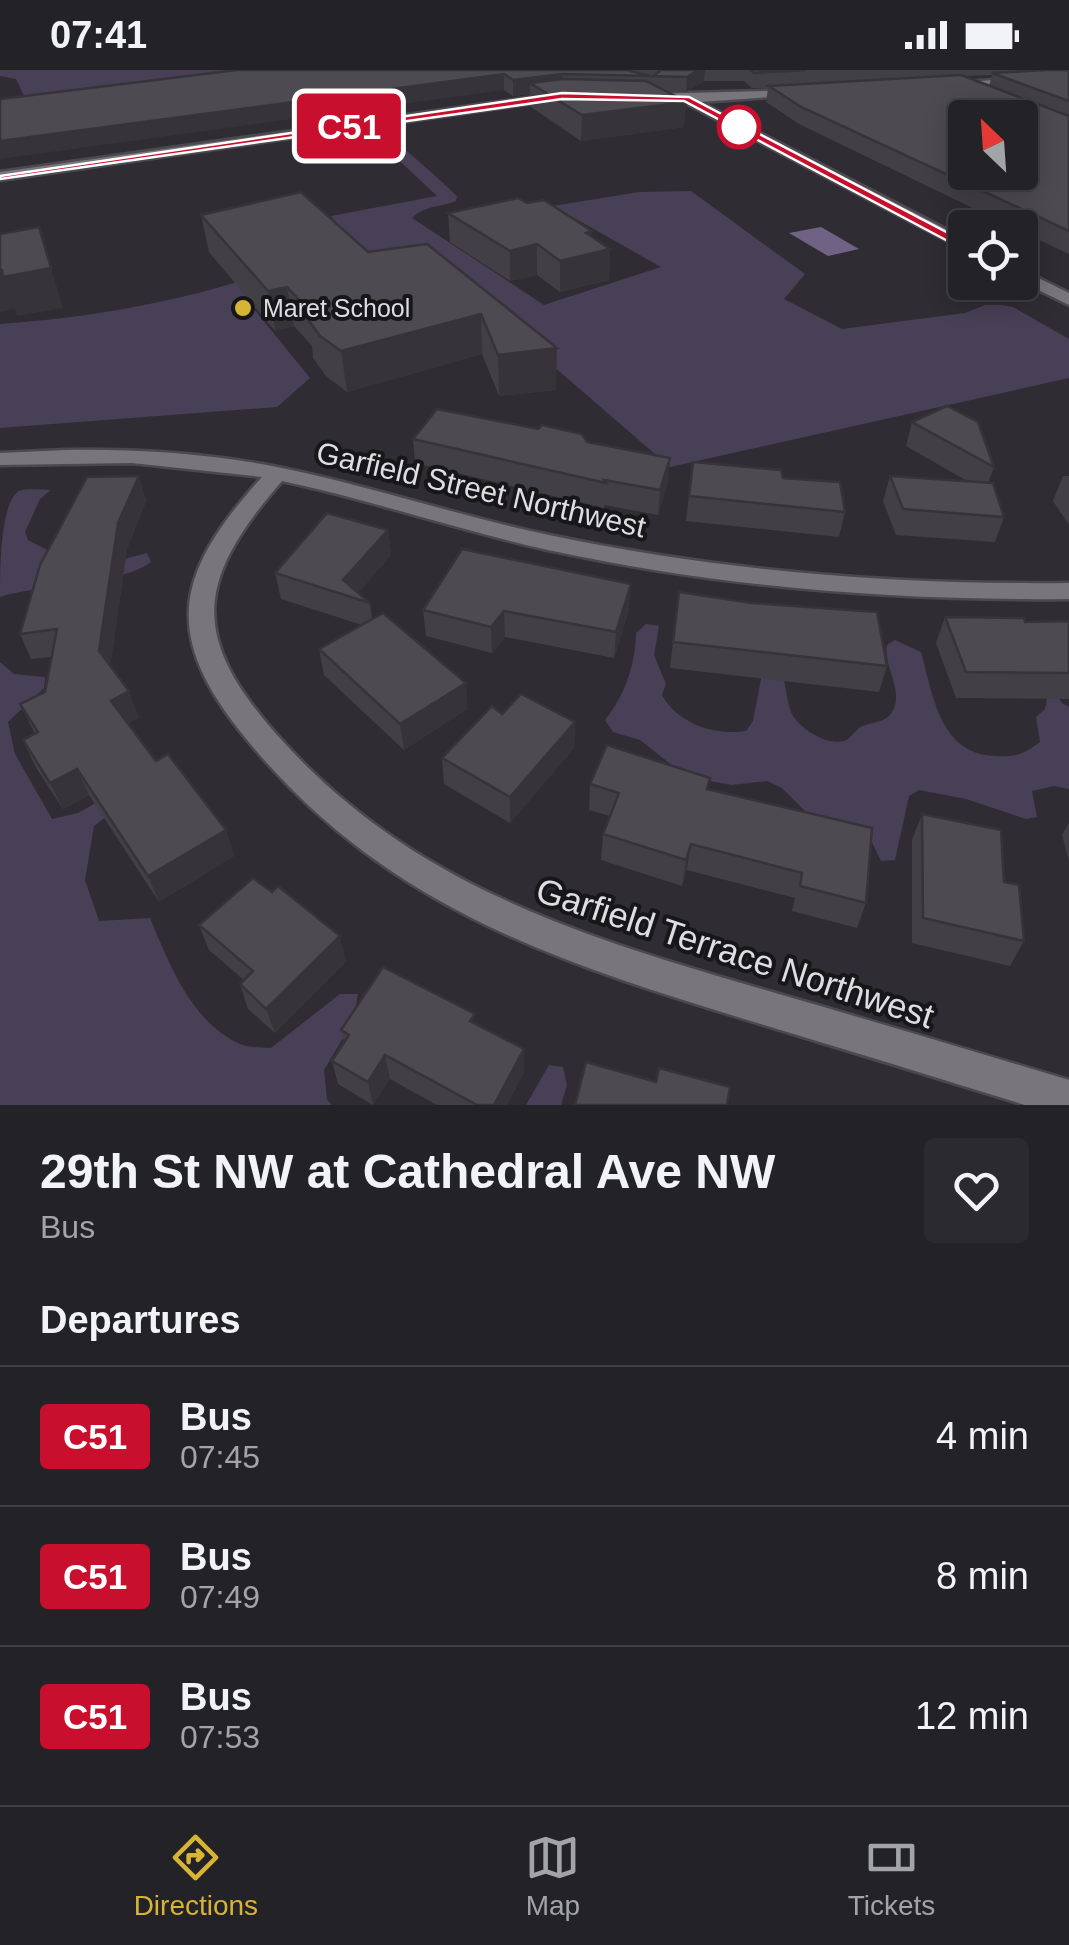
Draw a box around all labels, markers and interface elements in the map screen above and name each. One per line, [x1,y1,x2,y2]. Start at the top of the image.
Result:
text: 07:41 [50,14,147,56]
line badge: C51 [292,93,406,158]
north arrow [948,100,1038,190]
map controls [948,100,1038,300]
unlabelled marker [718,106,760,148]
text: C51 [317,107,381,146]
button: locate [948,210,1038,300]
place label: Maret School [263,294,410,322]
marker: Maret School [232,297,254,319]
street label: Garfield Street Northwest [313,436,650,544]
street label: Garfield Terrace Northwest [531,870,939,1035]
button: heart [924,1138,1029,1243]
text: 29th St NW at Cathedral Ave NW [40,1145,775,1198]
text: Bus [40,1209,95,1245]
text: Departures [40,1299,241,1341]
text: Bus [180,1396,252,1438]
text: 4 min [936,1415,1029,1457]
text: C51 [63,1417,127,1456]
text: 07:45 [180,1439,260,1475]
text: Bus [180,1536,252,1578]
text: 8 min [936,1555,1029,1597]
text: C51 [63,1557,127,1596]
text: 07:49 [180,1579,260,1615]
text: Bus [180,1676,252,1718]
text: 12 min [915,1695,1029,1737]
text: C51 [63,1697,127,1736]
text: 07:53 [180,1719,260,1755]
tab: Directions [134,1830,258,1922]
tab: Map [525,1830,580,1922]
tab: Tickets [848,1830,935,1922]

